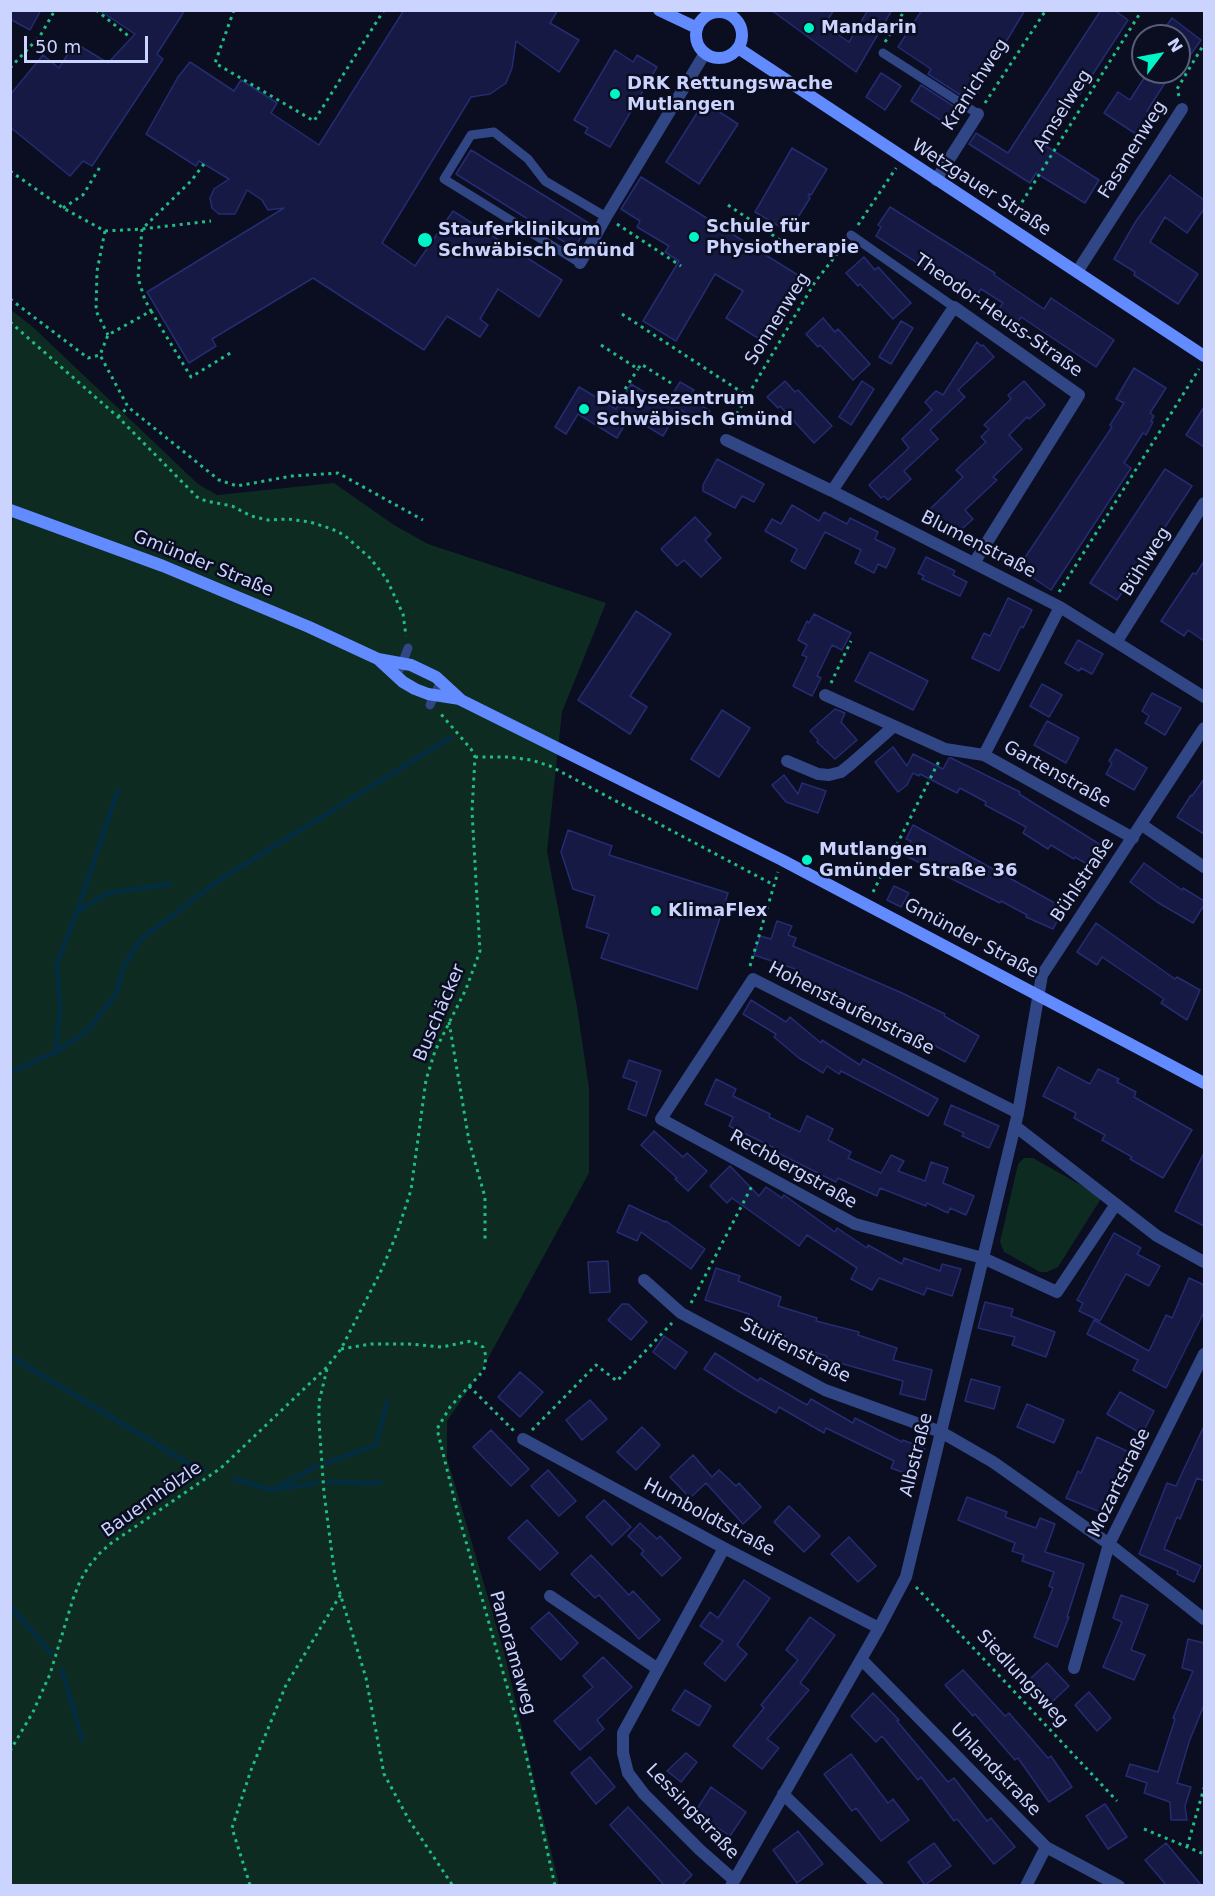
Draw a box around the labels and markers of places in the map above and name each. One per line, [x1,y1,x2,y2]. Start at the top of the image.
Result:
place label: Mandarin [821,17,917,39]
marker: Mandarin [802,21,816,35]
place label: DRK Rettungswache Mutlangen [627,73,833,116]
marker: DRK Rettungswache Mutlangen [608,87,622,101]
place label: Schule für Physiotherapie [706,216,859,258]
place label: Stauferklinikum Schwäbisch Gmünd [438,219,635,262]
marker: Schule für Physiotherapie [687,230,701,244]
marker: Stauferklinikum Schwäbisch Gmünd [416,231,434,249]
place label: Dialysezentrum Schwäbisch Gmünd [596,388,793,430]
marker: Dialysezentrum Schwäbisch Gmünd [577,402,591,416]
place label: Mutlangen Gmünder Straße 36 [819,839,1017,882]
marker: Mutlangen Gmünder Straße 36 [800,853,814,867]
place label: KlimaFlex [668,900,767,922]
marker: KlimaFlex [649,904,663,918]

